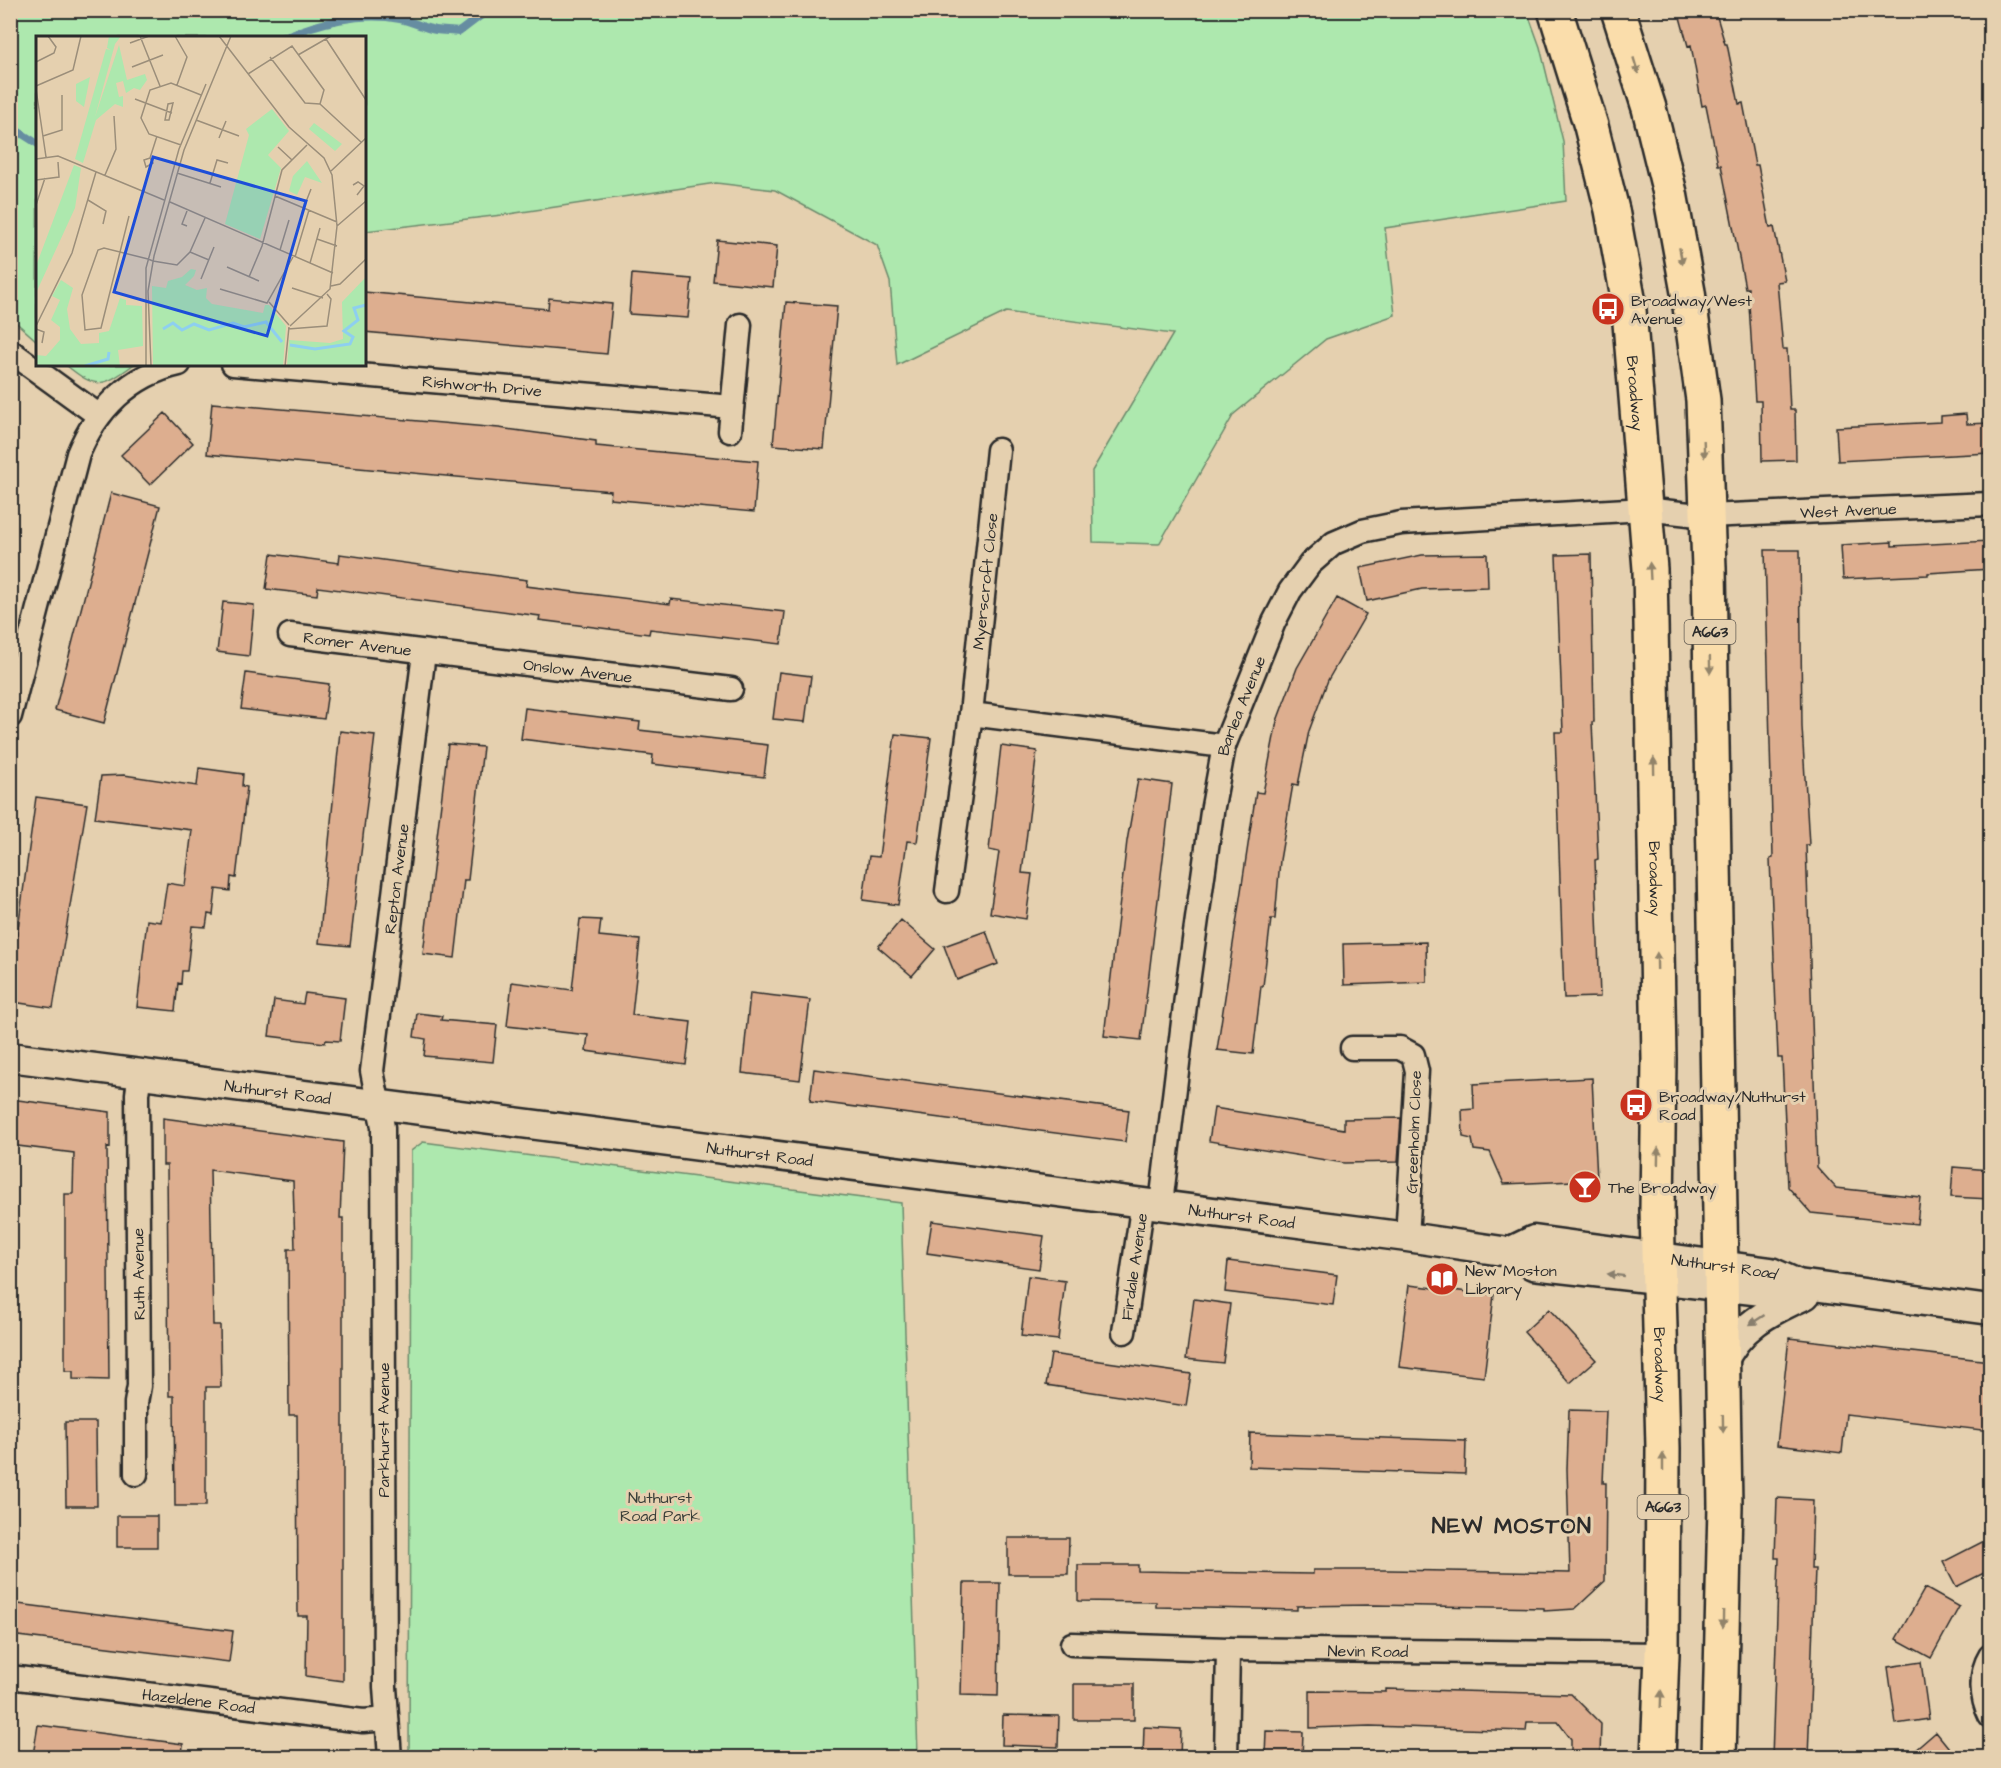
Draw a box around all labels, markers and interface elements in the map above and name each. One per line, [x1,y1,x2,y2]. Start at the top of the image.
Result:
inset map [36,36,366,366]
one-way arrow [1632,57,1641,75]
one-way arrow [1677,246,1686,265]
place label: Broadway/West Avenue [1631,290,1752,330]
bus stop icon: Broadway/West Avenue [1590,291,1626,327]
street label: Broadway [1621,355,1649,432]
street label: Rishworth Drive [421,370,543,403]
one-way arrow [1700,440,1709,459]
street label: West Avenue [1800,498,1897,524]
street label: Myerscroft Close [968,512,1004,651]
one-way arrow [1646,562,1655,581]
road number: A663 [1684,620,1736,644]
street label: Romer Avenue [302,627,413,662]
street label: Barlea Avenue [1212,652,1271,757]
street label: Onslow Avenue [522,654,634,689]
one-way arrow [1706,656,1715,675]
one-way arrow [1649,757,1659,776]
street label: Repton Avenue [379,822,415,935]
street label: Broadway [1643,841,1666,917]
one-way arrow [1653,952,1662,971]
street label: Greenholm Close [1401,1070,1427,1194]
street label: Nuthurst Road [223,1075,332,1110]
place label: Broadway/Nuthurst Road [1659,1086,1806,1126]
bus stop icon: Broadway/Nuthurst Road [1618,1087,1654,1123]
street label: Nuthurst Road [705,1137,814,1172]
one-way arrow [1653,1147,1663,1166]
bar icon: The Broadway [1567,1169,1603,1205]
place label: The Broadway [1608,1177,1717,1200]
street label: Nuthurst Road [1187,1199,1296,1234]
street label: Firdale Avenue [1116,1211,1153,1322]
street label: Ruth Avenue [127,1227,151,1320]
street label: Nuthurst Road [1670,1249,1781,1286]
place label: New Moston Library [1465,1260,1557,1301]
library icon: New Moston Library [1424,1261,1460,1297]
one-way arrow [1606,1270,1625,1280]
one-way arrow [1750,1314,1766,1326]
street label: Broadway [1648,1327,1672,1403]
street label: Parkhurst Avenue [373,1362,395,1497]
one-way arrow [1718,1414,1728,1433]
one-way arrow [1658,1453,1668,1472]
park label: Nuthurst Road Park [620,1487,700,1527]
road number: A663 [1638,1495,1688,1519]
district label: NEW MOSTON [1432,1511,1592,1542]
one-way arrow [1718,1609,1728,1628]
street label: Nevin Road [1327,1640,1408,1663]
street label: Hazeldene Road [141,1684,256,1719]
one-way arrow [1656,1690,1665,1709]

